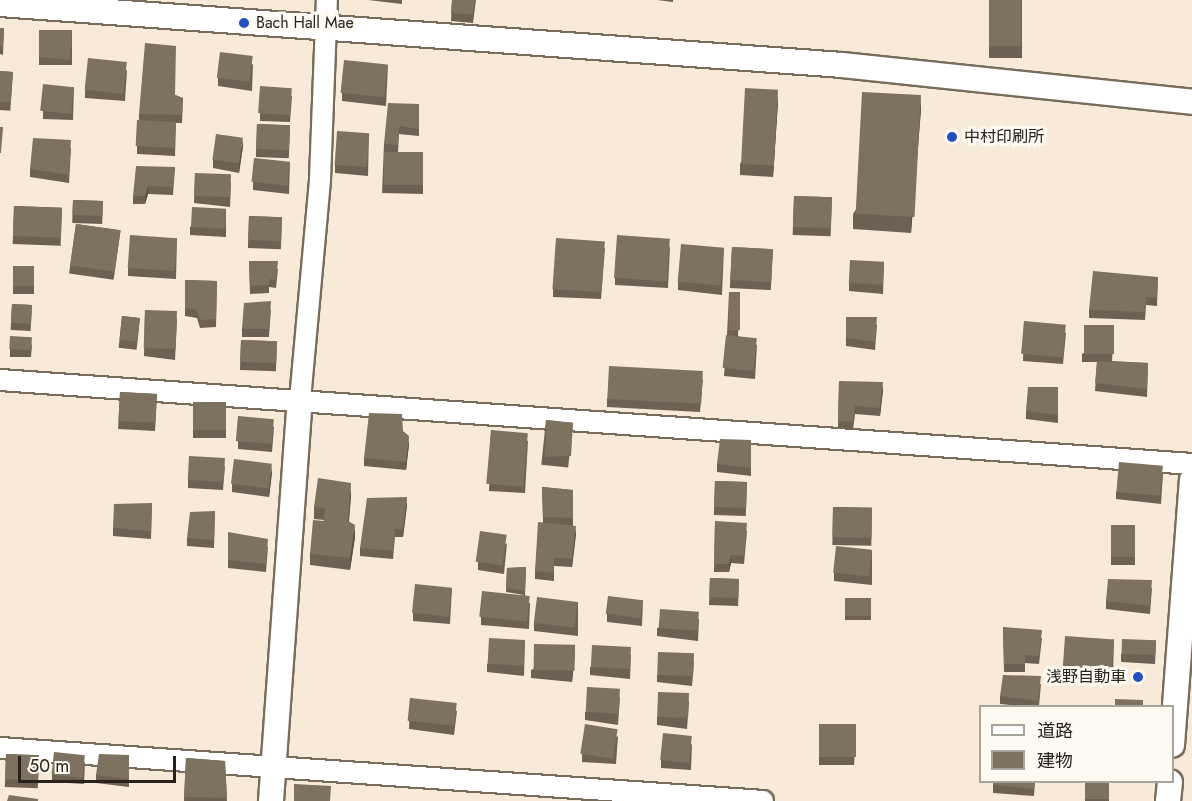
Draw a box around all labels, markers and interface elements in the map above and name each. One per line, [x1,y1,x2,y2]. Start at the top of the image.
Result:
place label: Bach Hall Mae [256,13,354,33]
marker: Bach Hall Mae [237,16,251,30]
place label: 中村印刷所 [964,127,1044,147]
marker: 中村印刷所 [945,130,959,144]
place label: 浅野自動車 [1046,667,1126,687]
marker: 浅野自動車 [1131,670,1145,684]
legend [979,705,1174,783]
text: 道路 [1037,718,1073,744]
scale bar [21,744,178,782]
text: 建物 [1037,748,1073,774]
text: 50 m [29,753,69,779]

